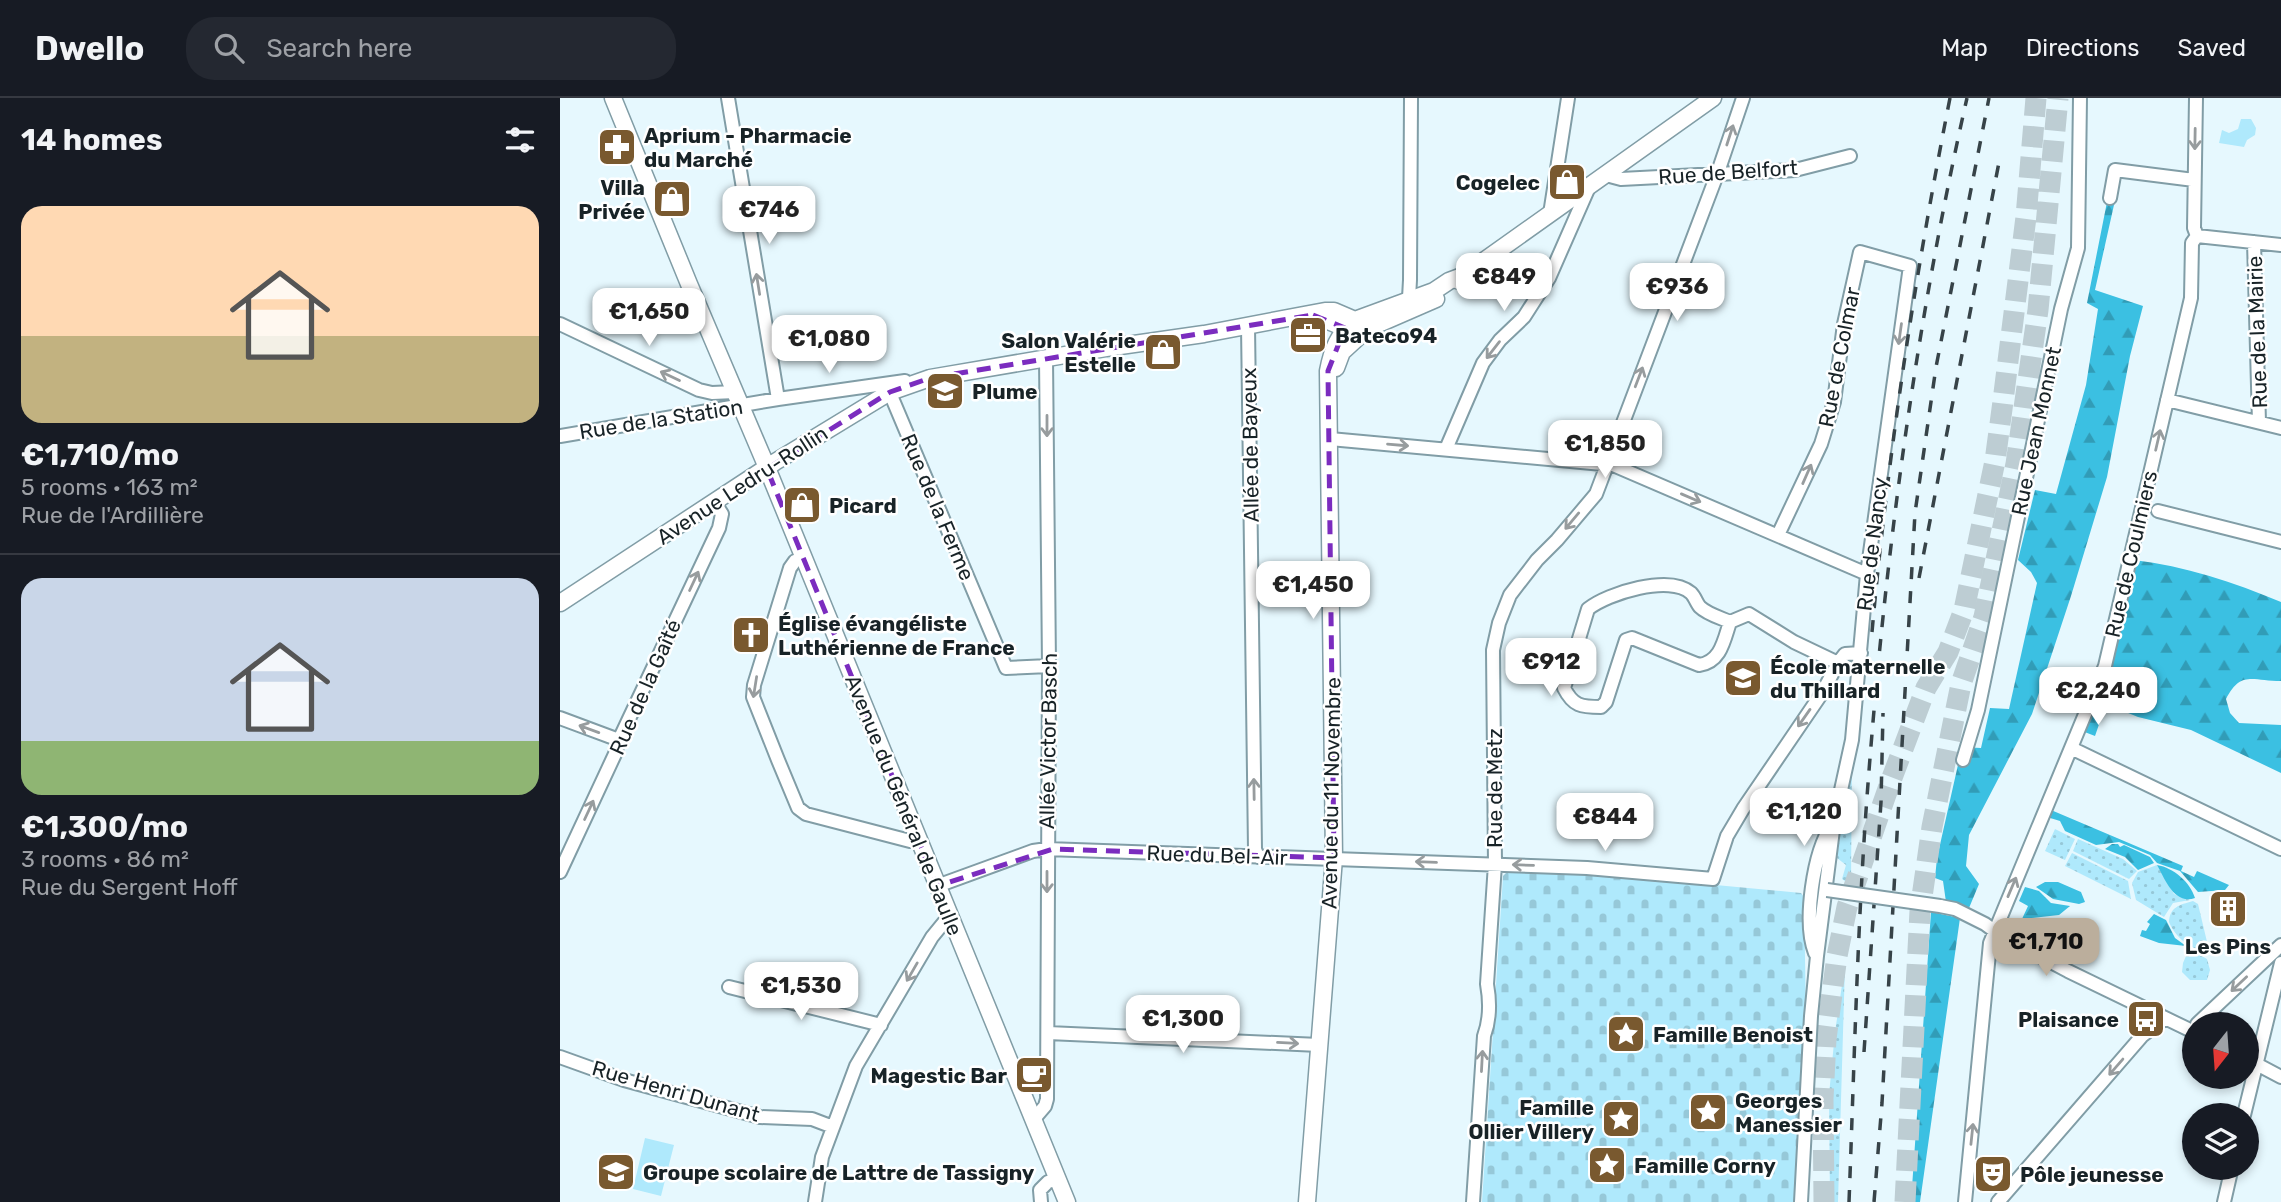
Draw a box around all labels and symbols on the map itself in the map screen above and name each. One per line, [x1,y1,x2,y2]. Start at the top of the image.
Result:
place label: Aprium - Pharmacie du Marché [644,123,852,172]
one-way arrow [1725,124,1738,146]
pharmacy icon: Aprium - Pharmacie du Marché [596,126,638,168]
one-way arrow [2188,127,2202,150]
street label: Rue de Belfort [1657,155,1799,189]
shop icon: Cogelec [1546,161,1588,203]
place label: Cogelec [1456,170,1540,195]
place label: Villa Privée [578,175,645,224]
shop icon: Villa Privée [651,178,693,220]
pin: €746 [728,186,810,246]
pin: €849 [1463,254,1545,313]
street label: Rue de la Mairie [2242,255,2272,409]
pin: €936 [1636,264,1718,323]
one-way arrow [751,273,764,296]
street label: Rue de Colmar [1813,285,1865,429]
pin: €1,650 [592,288,706,348]
office icon: Bateco94 [1287,314,1329,356]
pin: €1,080 [772,316,886,375]
one-way arrow [1894,322,1907,344]
place label: Bateco94 [1335,323,1437,348]
place label: Salon Valérie Estelle [1001,328,1136,377]
shop icon: Salon Valérie Estelle [1142,331,1184,373]
one-way arrow [1486,340,1501,358]
street label: Rue Jean Monnet [2006,344,2066,518]
one-way arrow [1633,366,1646,388]
street label: Allée de Bayeux [1236,367,1264,523]
one-way arrow [660,369,681,382]
school or university icon: Plume [924,370,966,412]
place label: Plume [972,379,1037,404]
street label: Rue de la Station [577,394,745,444]
one-way arrow [1040,415,1054,438]
street label: Avenue Ledru-Rollin [652,420,832,550]
pin: €1,850 [1548,420,1662,480]
one-way arrow [2151,429,2165,452]
street label: Rue de la Ferme [896,430,980,584]
one-way arrow [1386,439,1409,452]
one-way arrow [1801,464,1814,485]
street label: Rue de Coulmiers [2100,468,2162,640]
street label: Rue de Nancy [1851,475,1893,612]
shop icon: Picard [781,484,823,526]
one-way arrow [1680,492,1701,505]
place label: Picard [829,493,897,518]
one-way arrow [1565,512,1580,530]
pin: €1,450 [1256,561,1370,621]
one-way arrow [687,571,701,592]
place label: Église évangéliste Luthérienne de France [778,611,1015,660]
church icon: Église évangéliste Luthérienne de France [730,614,772,656]
street label: Rue de la Gaîté [604,615,686,759]
pin: €912 [1510,638,1592,698]
street label: Allée Victor Basch [1034,653,1062,829]
place label: École maternelle du Thillard [1770,654,1945,703]
school or university icon: École maternelle du Thillard [1722,657,1764,699]
pin: €2,240 [2041,668,2155,727]
street label: Avenue du Général de Gaulle [840,671,968,939]
one-way arrow [749,675,762,698]
street label: Avenue du 11 Novembre [1316,677,1346,909]
one-way arrow [1797,708,1811,727]
one-way arrow [579,722,601,734]
street label: Rue de Metz [1482,728,1507,848]
one-way arrow [1248,778,1261,801]
pin: €1,120 [1747,788,1861,848]
pin: €844 [1564,794,1646,853]
one-way arrow [583,800,596,821]
street label: Rue du Bel-Air [1146,840,1288,870]
one-way arrow [1415,855,1438,868]
one-way arrow [1511,859,1534,872]
one-way arrow [1040,870,1054,893]
one-way arrow [2006,877,2019,898]
building icon: Les Pins [2207,888,2249,930]
pin: €1,710 [1989,918,2103,978]
place label: Les Pins [2185,934,2271,959]
one-way arrow [905,961,919,981]
pin: €1,530 [744,962,858,1022]
one-way arrow [2231,976,2248,993]
pin: €1,300 [1126,996,1240,1055]
bus stop icon: Plaisance [2125,998,2167,1040]
place label: Plaisance [2018,1007,2119,1032]
north arrow [2182,1012,2259,1088]
place icon: Famille Benoist [1605,1013,1647,1055]
place label: Famille Benoist [1653,1022,1813,1047]
one-way arrow [1276,1037,1299,1050]
one-way arrow [1476,1049,1489,1072]
cafe icon: Magestic Bar [1013,1054,1055,1096]
street label: Rue Henri Dunant [589,1055,763,1127]
one-way arrow [2108,1057,2124,1075]
place label: Magestic Bar [870,1063,1007,1088]
place label: Georges Manessier [1735,1088,1842,1137]
place icon: Georges Manessier [1687,1091,1729,1133]
place label: Famille Ollier Villery [1469,1095,1594,1144]
place icon: Famille Ollier Villery [1600,1098,1642,1140]
one-way arrow [1966,1123,1979,1146]
place icon: Famille Corny [1586,1144,1628,1186]
school or university icon: Groupe scolaire de Lattre de Tassigny [595,1151,637,1193]
place label: Famille Corny [1634,1153,1776,1178]
theatre icon: Pôle jeunesse [1972,1153,2014,1195]
place label: Groupe scolaire de Lattre de Tassigny [643,1160,1035,1185]
place label: Pôle jeunesse [2020,1162,2164,1187]

